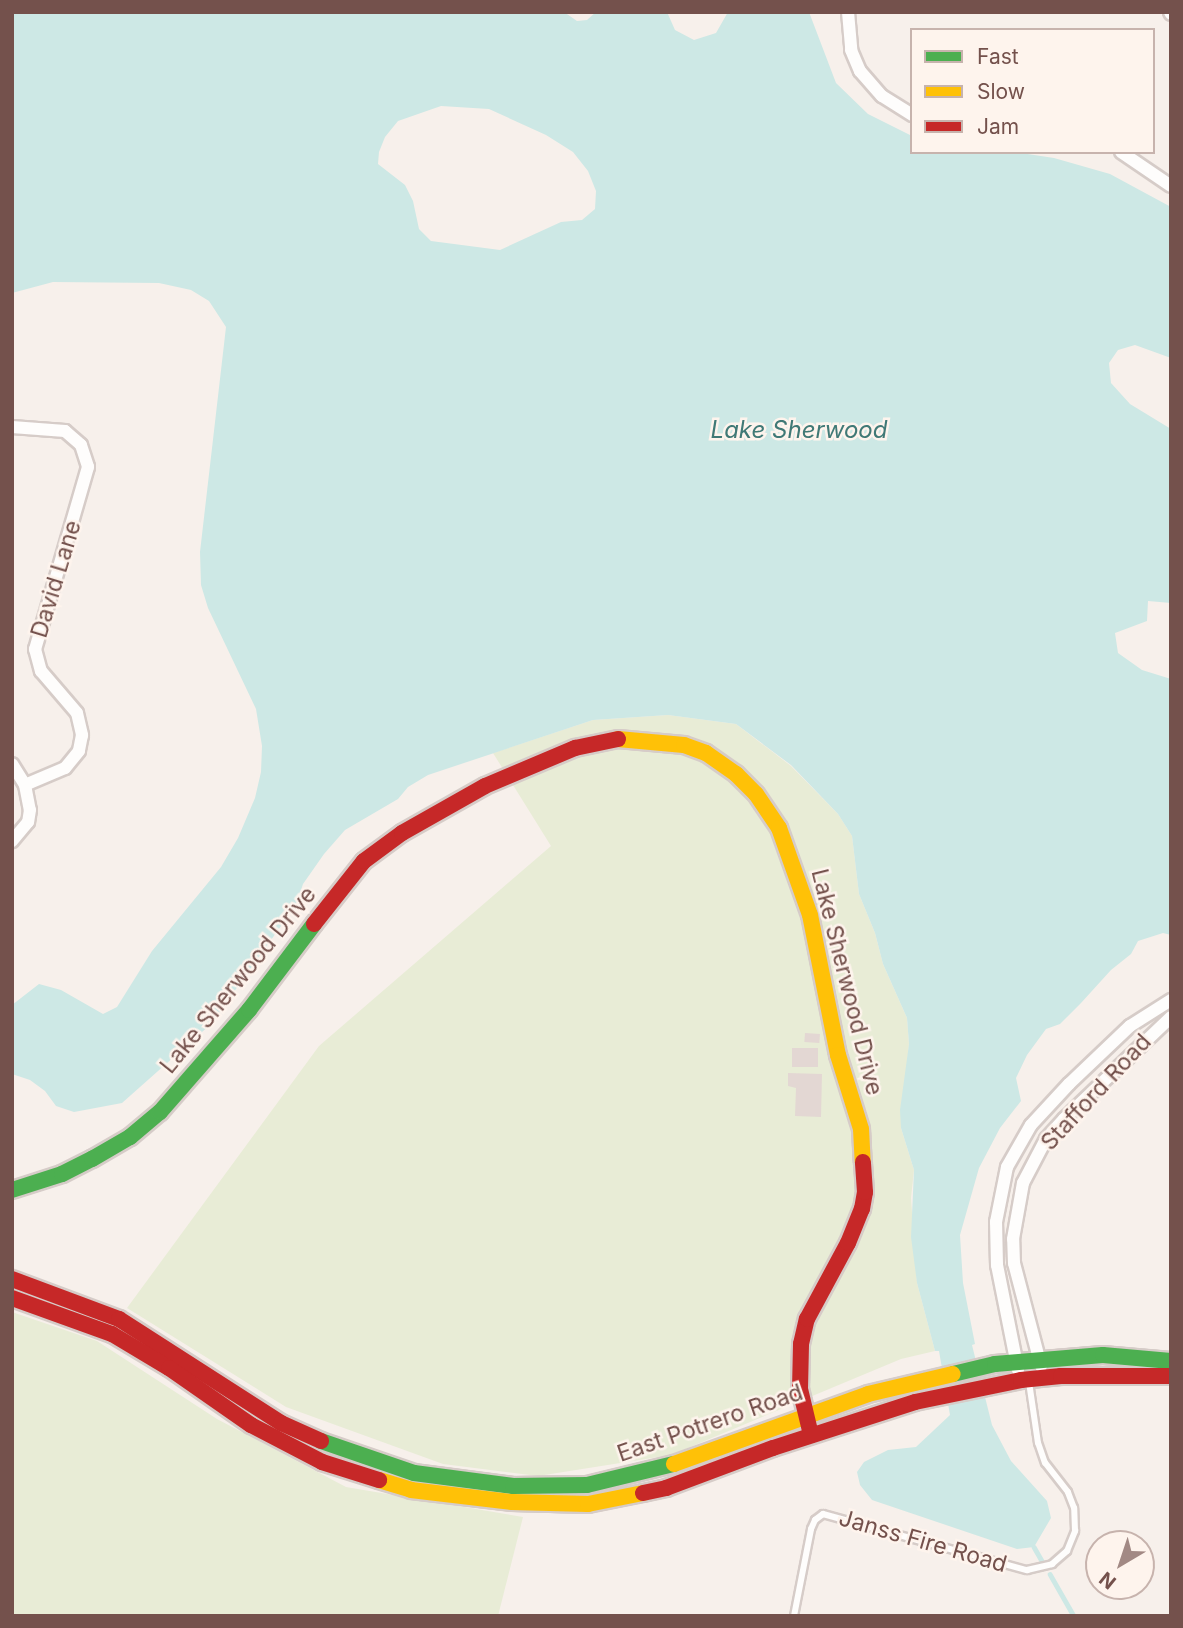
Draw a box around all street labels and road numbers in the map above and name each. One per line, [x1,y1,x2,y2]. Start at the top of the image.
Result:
street label: David Lane [25,517,87,641]
street label: Lake Sherwood Drive [806,866,888,1098]
street label: Lake Sherwood Drive [154,881,322,1079]
street label: Stafford Road [1035,1028,1157,1156]
street label: East Potrero Road [614,1378,806,1468]
street label: Janss Fire Road [836,1504,1010,1578]

